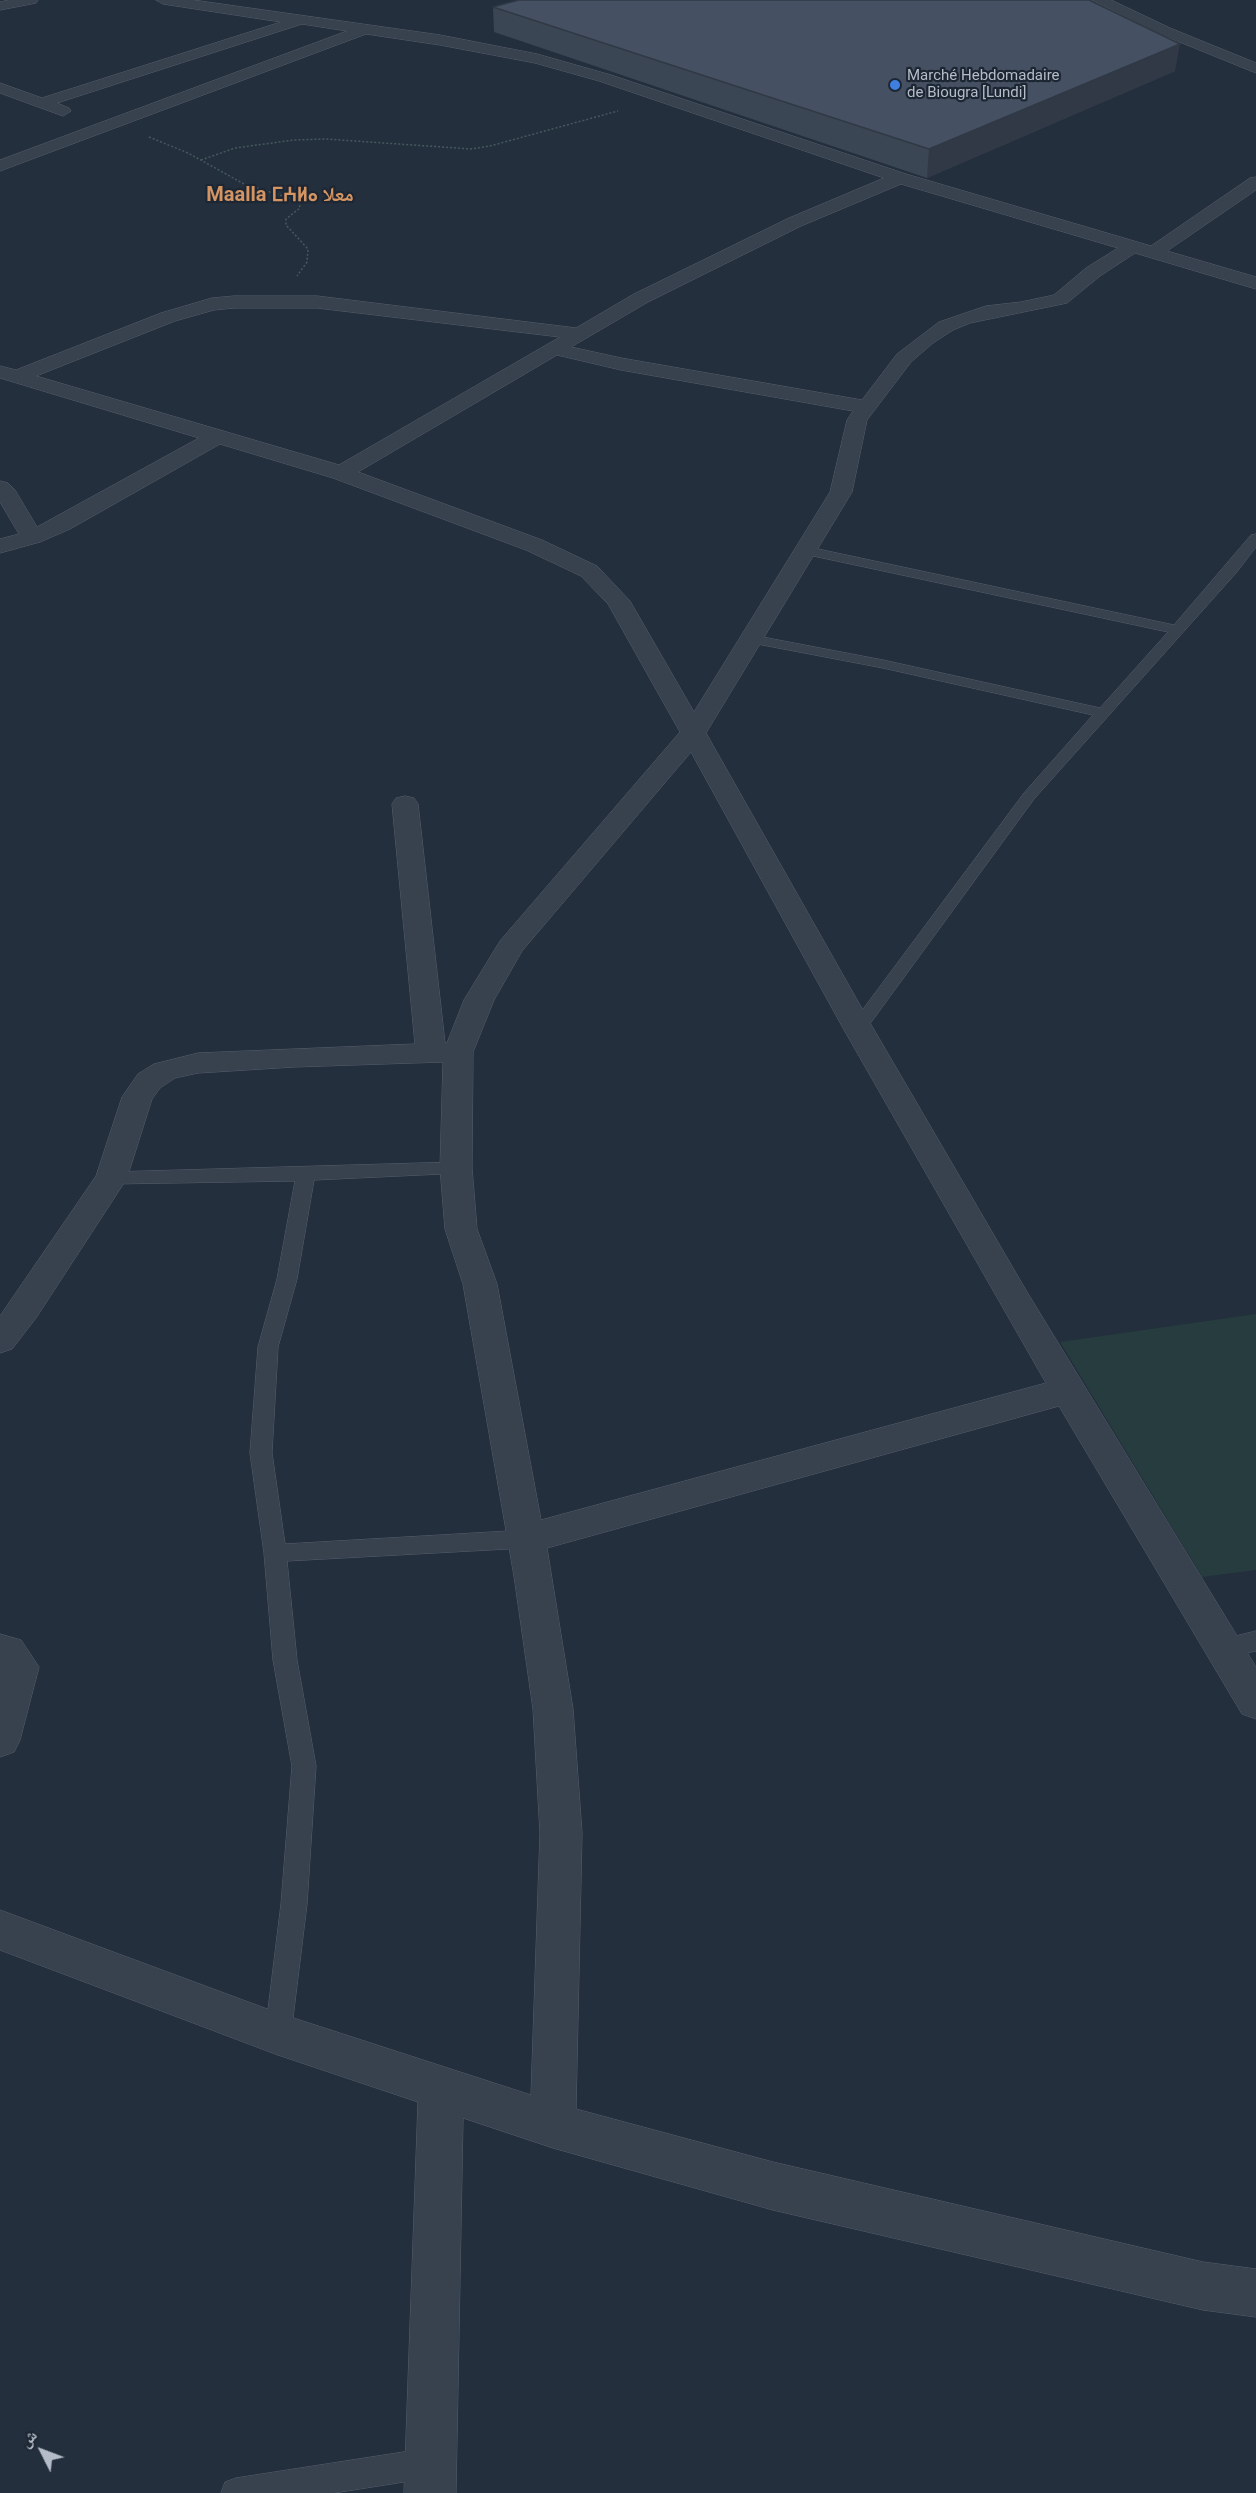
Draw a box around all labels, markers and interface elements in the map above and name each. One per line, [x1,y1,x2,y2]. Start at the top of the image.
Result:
place label: Marché Hebdomadaire de Biougra [Lundi] [907,67,1060,102]
marker: Marché Hebdomadaire de Biougra [Lundi] [888,78,902,92]
district label: Maalla ⵎⵄⵍⴰ معلا [206,184,354,208]
north arrow [12,2421,72,2481]
text: ش [16,2426,41,2451]

